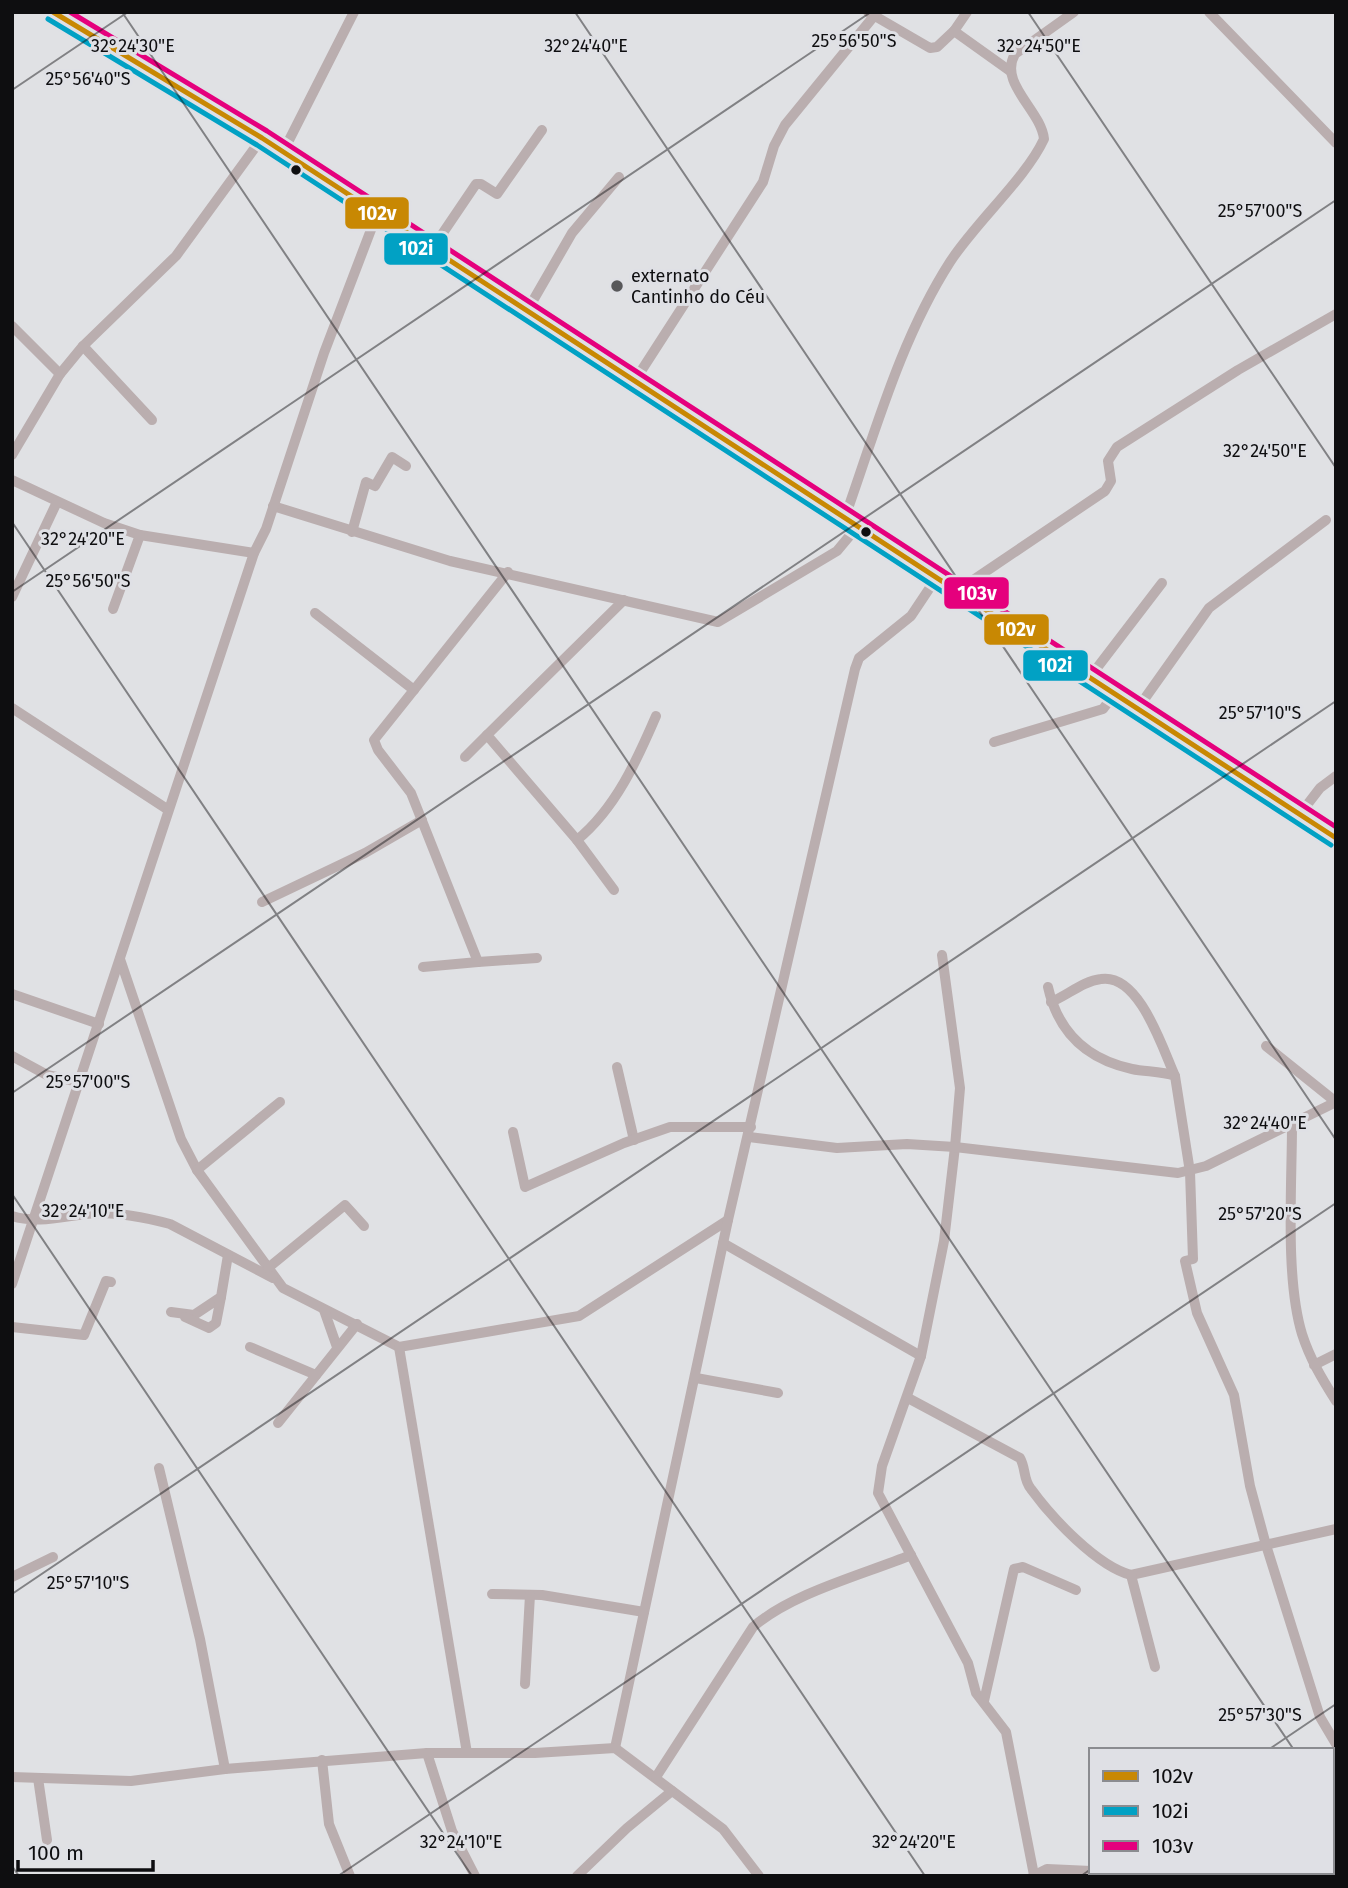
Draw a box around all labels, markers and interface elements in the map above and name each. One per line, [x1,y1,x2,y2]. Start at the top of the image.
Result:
text: 25°56'50"S [811,30,897,52]
text: 32°24'30"E [91,35,175,57]
text: 32°24'40"E [544,35,628,57]
text: 32°24'50"E [997,35,1081,57]
text: 25°56'40"S [45,68,131,90]
unlabelled marker [289,163,303,177]
line badge: 102v [344,196,410,230]
text: 25°57'00"S [1218,200,1302,222]
text: 102v [357,202,397,225]
line badge: 102i [383,232,449,266]
text: 102i [399,237,433,260]
place label: externato Cantinho do Céu [631,265,765,308]
marker: externato Cantinho do Céu [609,278,625,294]
text: 32°24'50"E [1223,440,1307,462]
unlabelled marker [859,525,873,539]
text: 32°24'20"E [41,528,125,550]
text: 25°56'50"S [45,570,131,592]
line badge: 103v [943,576,1010,610]
text: 103v [957,582,997,605]
line badge: 102v [983,613,1050,646]
text: 102v [996,618,1036,641]
line badge: 102i [1022,649,1089,682]
text: 102i [1038,654,1072,677]
text: 25°57'10"S [1219,702,1301,724]
text: 25°57'00"S [46,1071,130,1093]
text: 32°24'40"E [1223,1112,1307,1134]
text: 32°24'10"E [42,1200,124,1222]
text: 25°57'20"S [1218,1203,1302,1225]
text: 25°57'10"S [47,1572,129,1594]
text: 25°57'30"S [1218,1704,1302,1726]
legend [1089,1748,1334,1874]
text: 102v [1152,1763,1194,1789]
text: 102i [1152,1798,1189,1824]
scale bar [18,1828,152,1872]
text: 32°24'10"E [420,1831,502,1853]
text: 32°24'20"E [872,1831,956,1853]
text: 103v [1152,1833,1194,1859]
text: 100 m [28,1840,84,1866]

